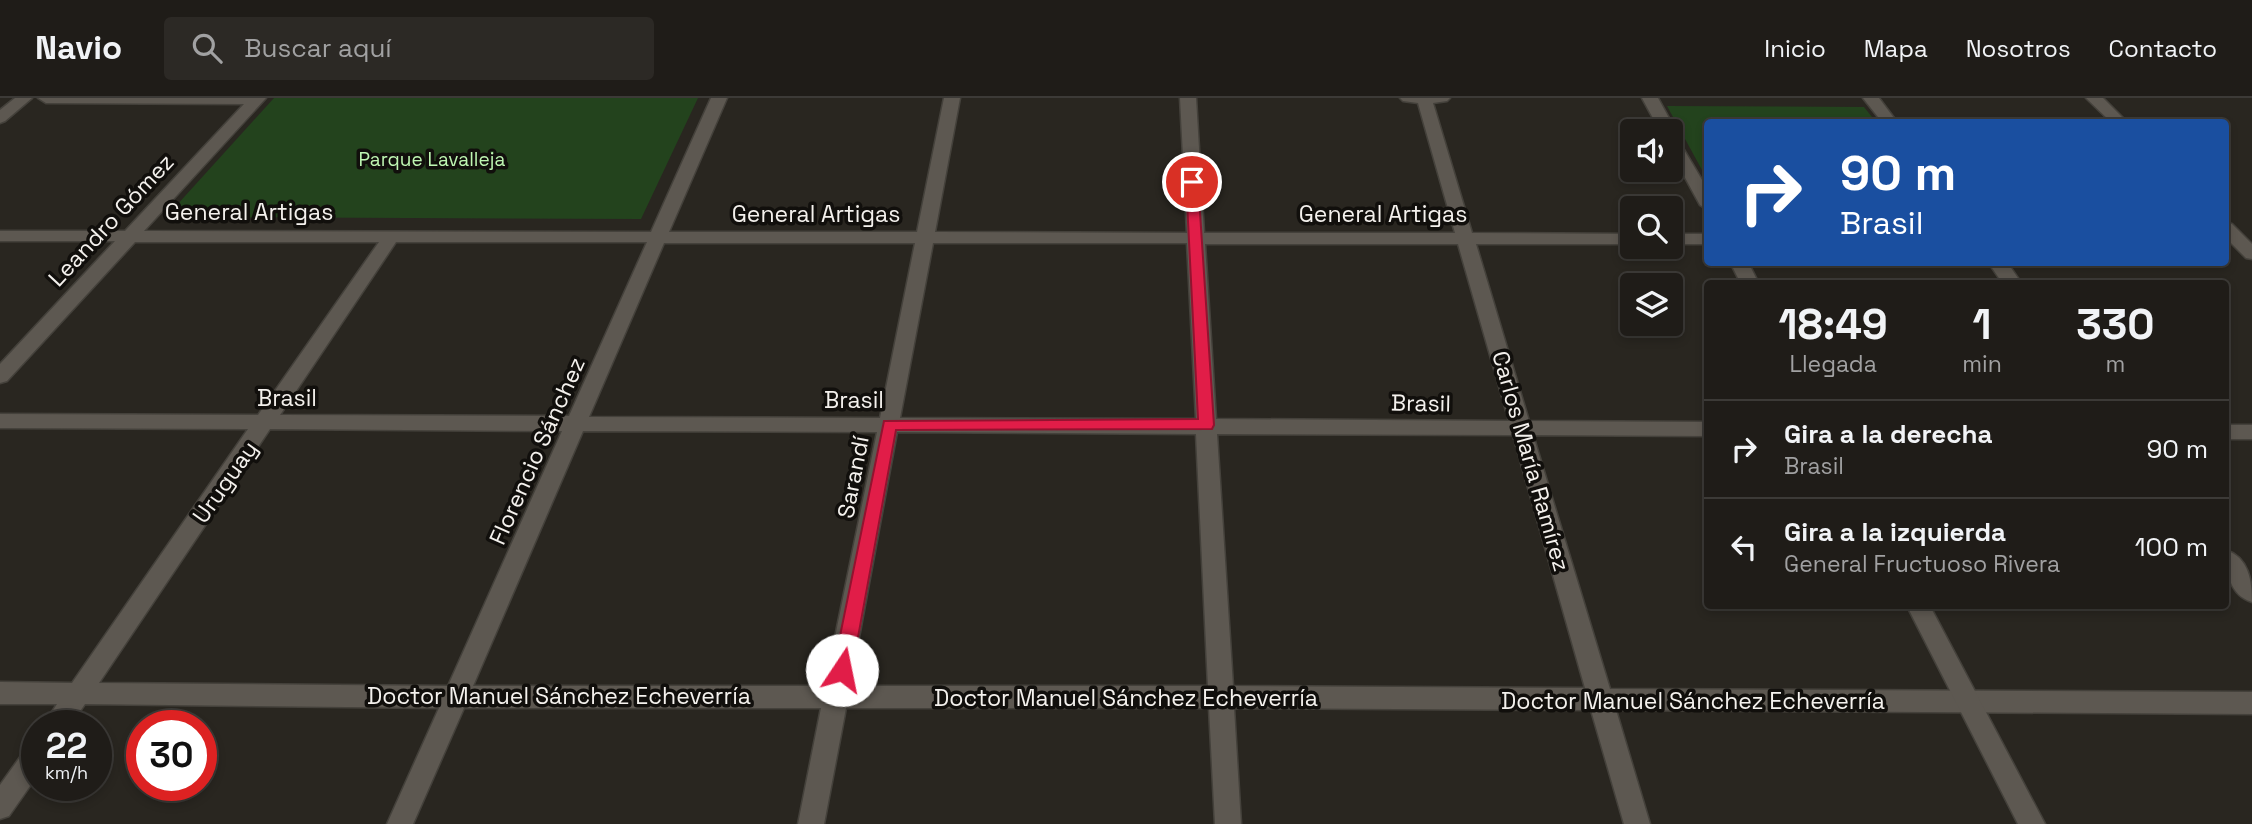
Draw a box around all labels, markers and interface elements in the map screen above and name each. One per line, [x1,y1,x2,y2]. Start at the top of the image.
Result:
search box [164,17,654,80]
text: Navio [35,27,122,69]
icon: search [188,29,226,67]
text: Buscar aquí [244,31,392,65]
text: Inicio [1764,33,1826,64]
text: Mapa [1864,33,1928,64]
text: Nosotros [1966,33,2071,64]
text: Contacto [2109,33,2217,64]
map controls [1620,119,1683,336]
button: sound [1620,119,1683,182]
text: 90 m [1840,142,1956,204]
street label: Leandro Gómez [42,147,180,293]
park label: Parque Lavalleja [359,147,505,172]
icon: right [1725,147,1816,238]
pin [1162,152,1222,212]
icon: arrive [1173,163,1211,201]
button: search [1620,196,1683,259]
street label: General Artigas [165,197,333,227]
street label: General Artigas [732,199,900,229]
street label: General Artigas [1299,199,1467,229]
text: Brasil [1840,203,1924,243]
button: layers [1620,273,1683,336]
text: 18:49 [1778,298,1888,351]
text: 1 [1973,298,1992,351]
text: 330 [2076,298,2155,351]
street label: Carlos María Ramírez [1485,347,1577,575]
text: Llegada [1789,349,1877,379]
text: min [1962,349,2002,379]
text: m [2106,349,2125,379]
street label: Florencio Sánchez [482,353,592,549]
street label: Brasil [257,383,317,413]
street label: Brasil [824,385,884,415]
street label: Brasil [1391,387,1451,419]
text: Gira a la derecha [1784,417,1993,451]
icon: right [1725,430,1763,468]
text: 90 m [2146,432,2208,466]
street label: Sarandí [830,433,876,521]
street label: Uruguay [186,435,264,529]
text: Brasil [1784,451,1844,481]
text: Gira a la izquierda [1784,515,2006,549]
icon: left [1725,528,1763,566]
text: 100 m [2135,530,2208,564]
text: General Fructuoso Rivera [1784,549,2060,579]
position arrow [805,633,879,707]
street label: Doctor Manuel Sánchez Echeverría [367,681,751,711]
street label: Doctor Manuel Sánchez Echeverría [934,683,1318,713]
street label: Doctor Manuel Sánchez Echeverría [1501,686,1885,716]
speed limit sign: 30 [126,710,217,801]
text: 22 [46,724,87,768]
text: km/h [45,761,88,784]

